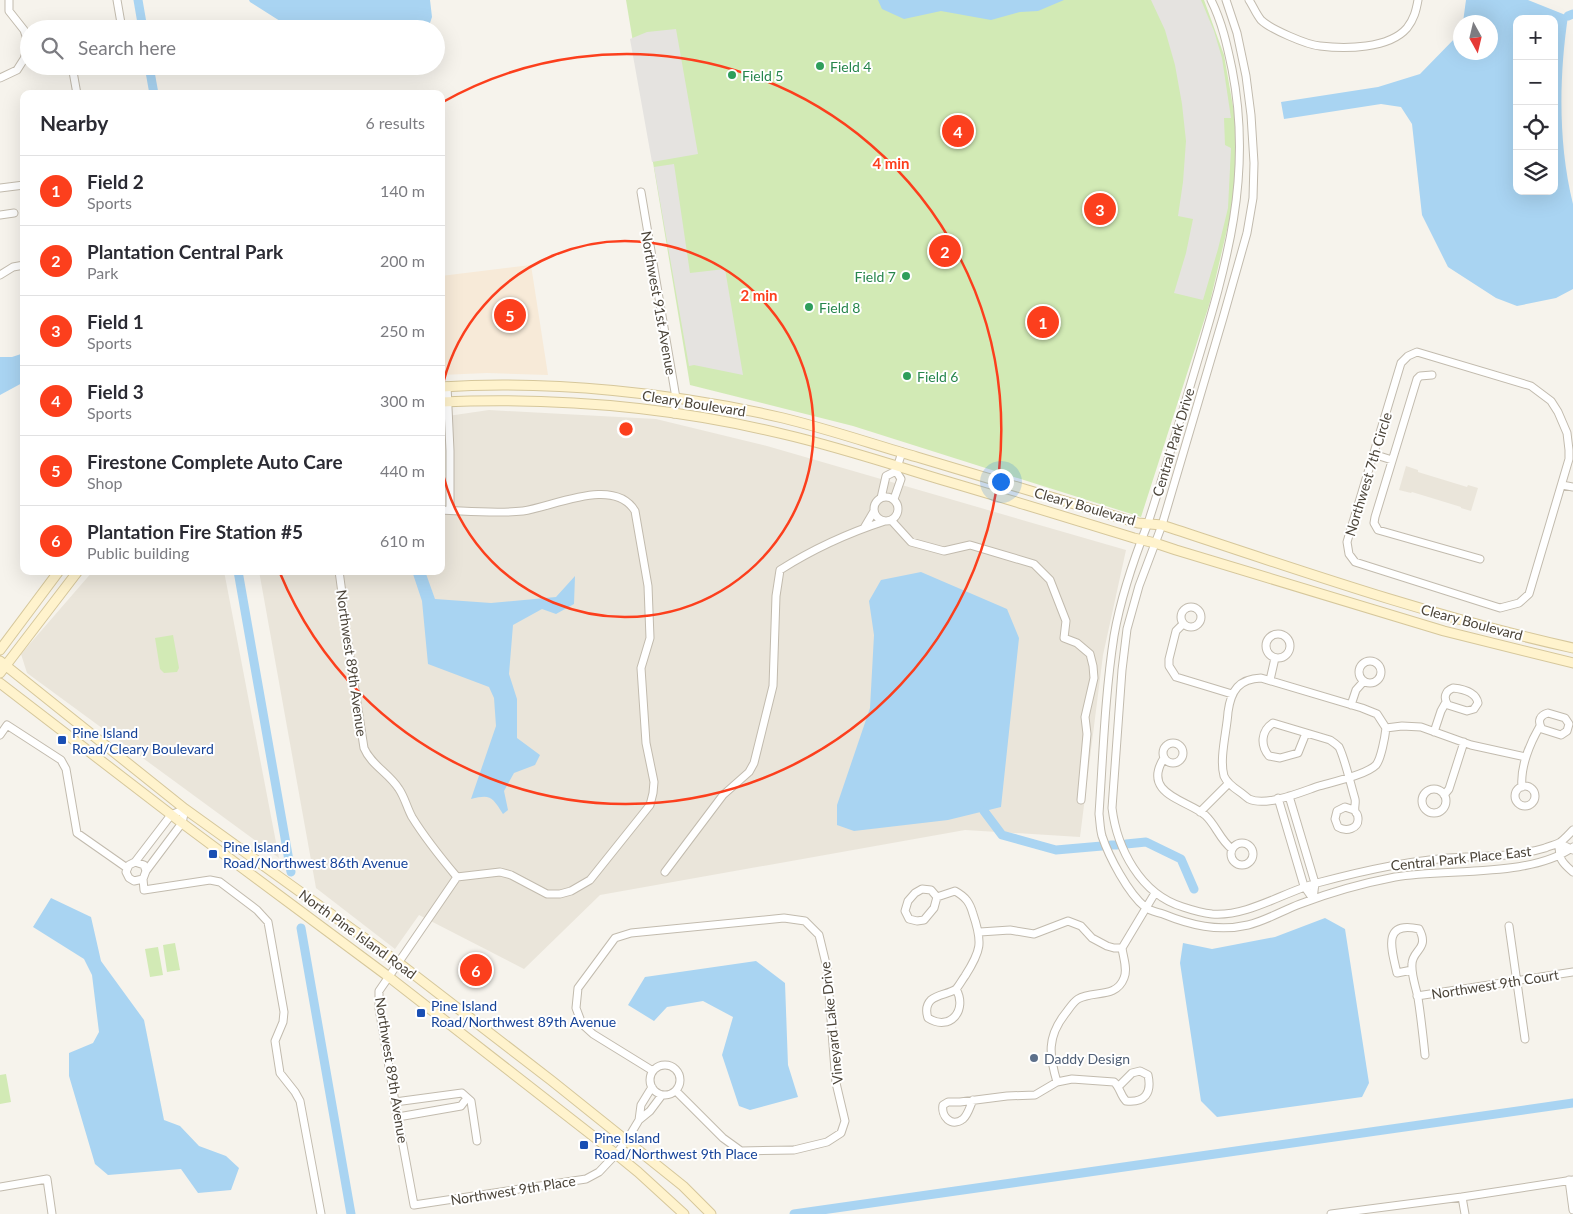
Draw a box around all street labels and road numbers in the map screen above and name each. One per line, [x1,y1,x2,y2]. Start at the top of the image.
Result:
street label: Northwest 91st Avenue [638,230,680,376]
street label: Cleary Boulevard [641,386,747,420]
street label: Central Park Drive [1148,386,1198,498]
street label: Northwest 7th Circle [1341,410,1395,538]
street label: Cleary Boulevard [1032,483,1138,529]
street label: Northwest 89th Avenue [333,589,371,737]
street label: Cleary Boulevard [1419,600,1525,644]
street label: Central Park Place East [1390,842,1532,874]
street label: North Pine Island Road [296,886,420,982]
street label: Vineyard Lake Drive [816,961,846,1085]
street label: Northwest 9th Court [1430,966,1560,1002]
street label: Northwest 89th Avenue [372,996,412,1144]
street label: Northwest 9th Place [449,1172,577,1208]

